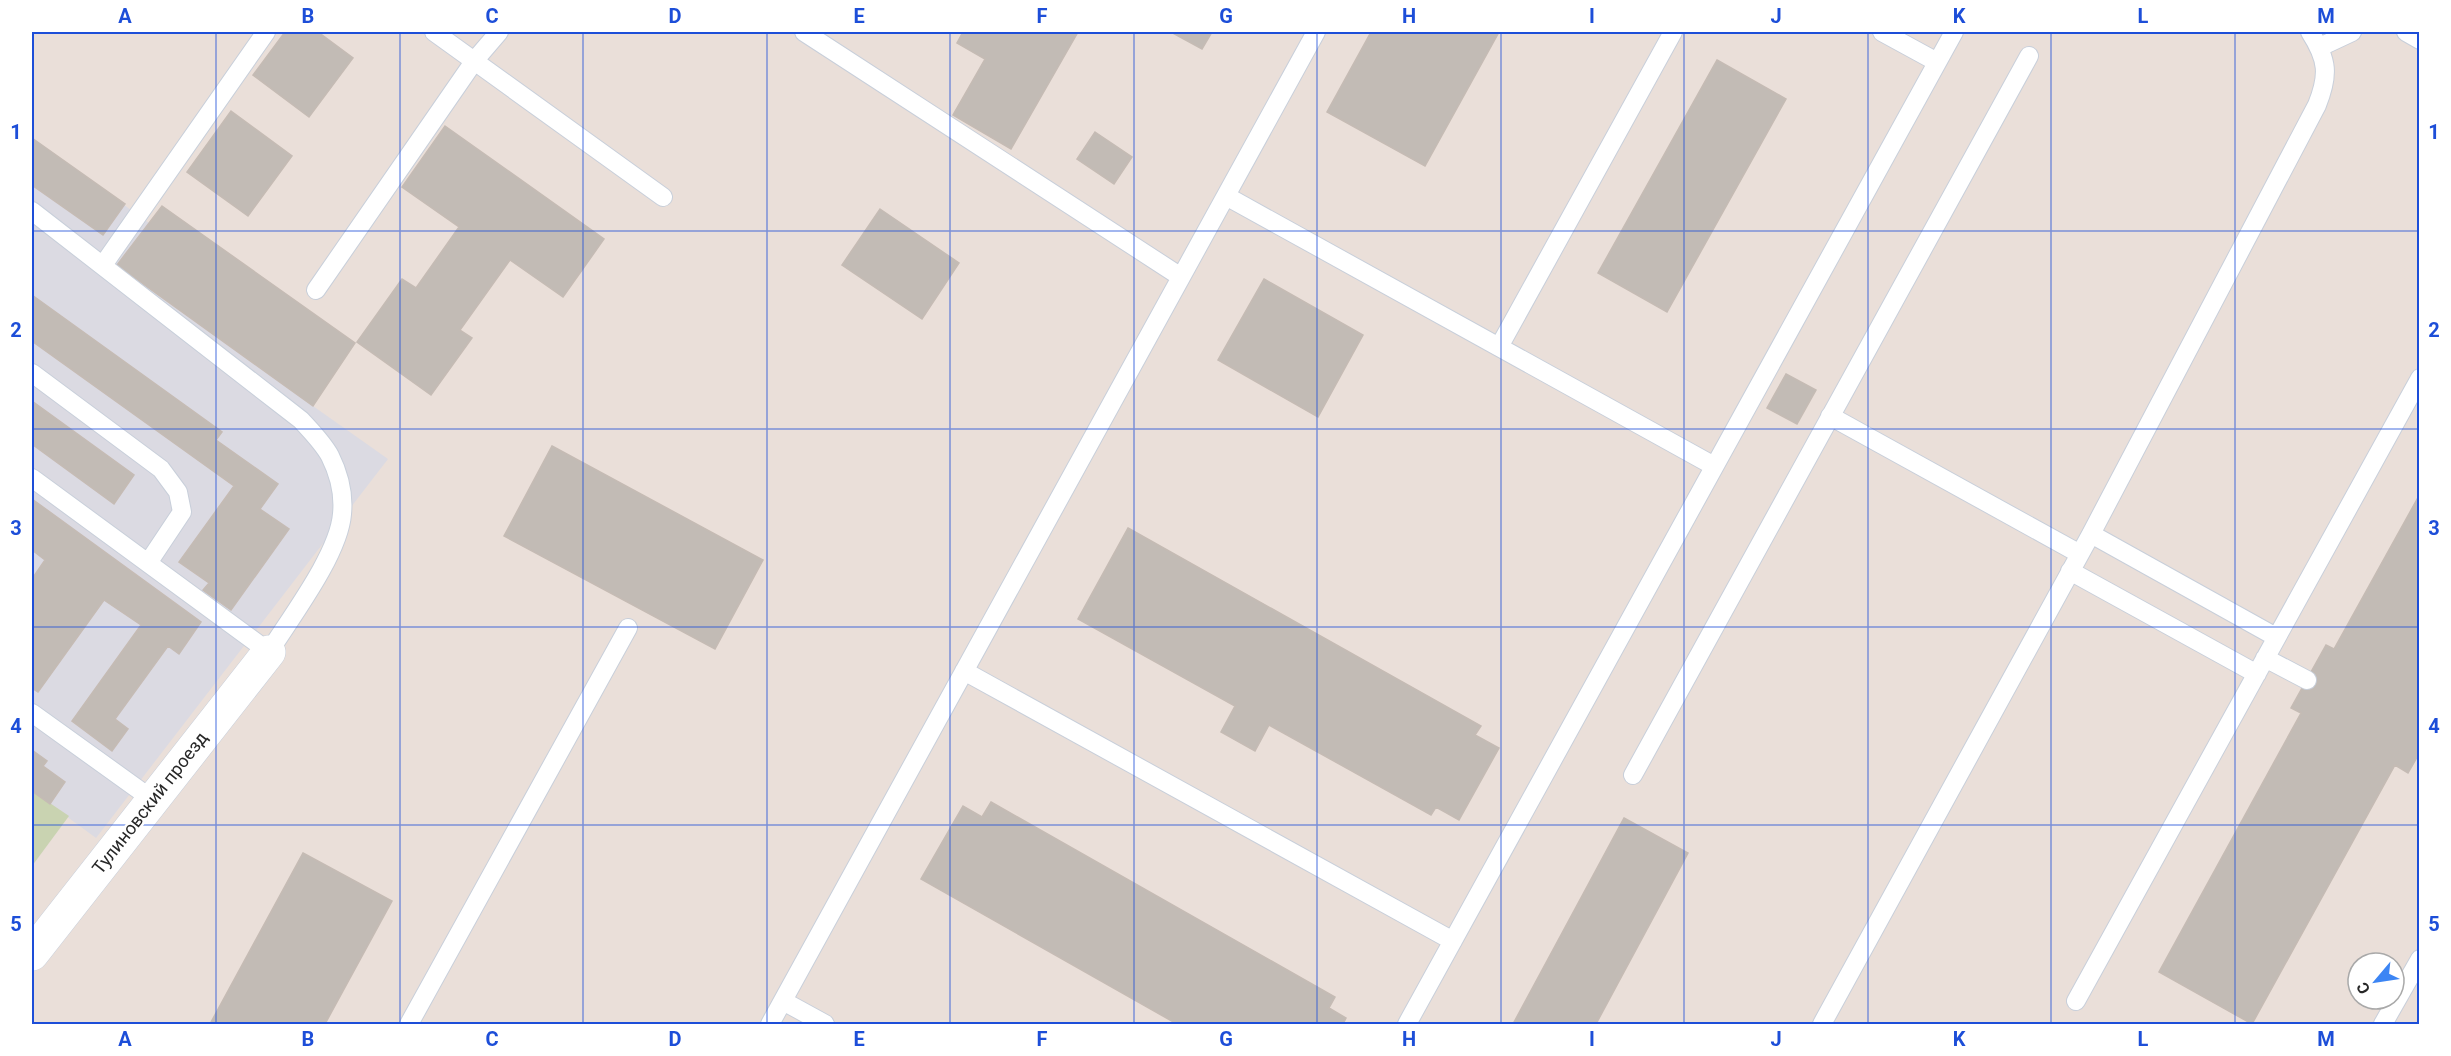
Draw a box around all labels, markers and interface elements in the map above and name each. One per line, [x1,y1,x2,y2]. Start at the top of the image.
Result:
text: A [118,4,132,28]
text: B [302,4,314,28]
text: C [485,4,499,28]
text: D [669,4,682,28]
text: E [853,4,865,28]
text: F [1037,4,1048,28]
text: G [1219,4,1233,28]
text: H [1402,4,1416,28]
text: I [1589,4,1595,28]
text: J [1770,4,1782,28]
text: K [1953,4,1966,28]
text: L [2138,4,2149,28]
text: M [2317,4,2335,28]
text: 1 [10,120,22,144]
text: 1 [2428,120,2440,144]
text: 2 [10,318,22,342]
text: 2 [2428,318,2440,342]
text: 3 [10,516,22,540]
text: 3 [2428,516,2440,540]
text: 4 [10,714,22,738]
text: 4 [2428,714,2440,738]
street label: Тулиновский проезд [88,727,212,878]
text: 5 [10,912,22,936]
text: 5 [2428,912,2440,936]
north arrow [2346,951,2406,1011]
text: С [2352,979,2374,997]
text: A [118,1027,132,1051]
text: B [302,1027,314,1051]
text: C [485,1027,499,1051]
text: D [669,1027,682,1051]
text: E [853,1027,865,1051]
text: F [1037,1027,1048,1051]
text: G [1219,1027,1233,1051]
text: H [1402,1027,1416,1051]
text: I [1589,1027,1595,1051]
text: J [1770,1027,1782,1051]
text: K [1953,1027,1966,1051]
text: L [2138,1027,2149,1051]
text: M [2317,1027,2335,1051]

